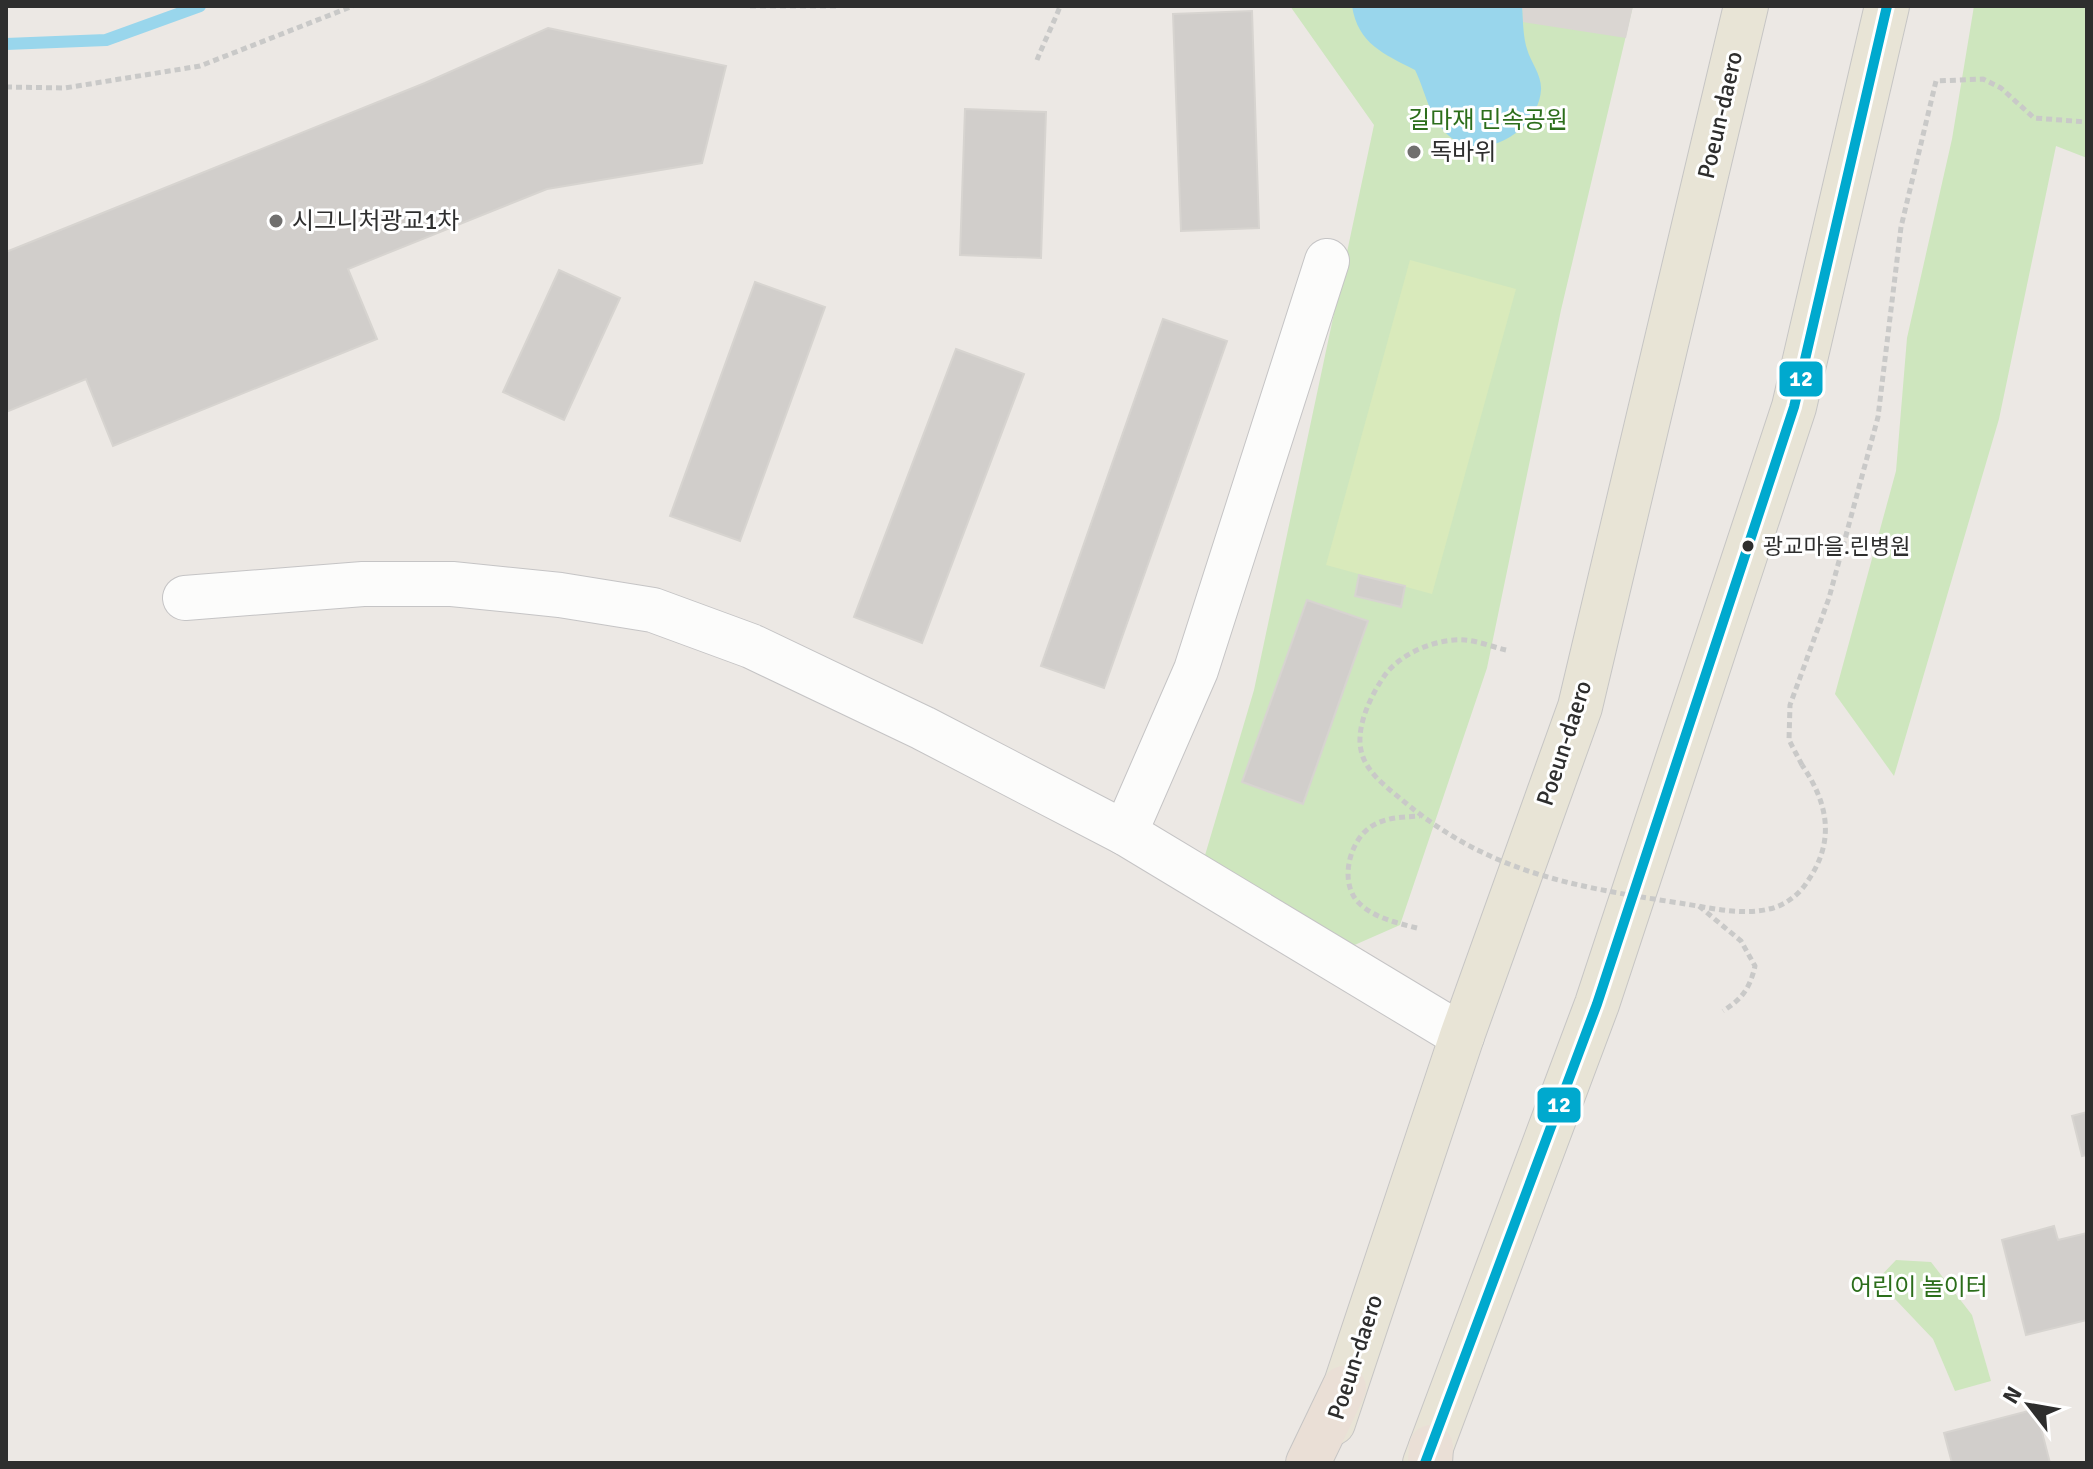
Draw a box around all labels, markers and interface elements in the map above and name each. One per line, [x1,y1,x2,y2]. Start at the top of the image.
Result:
street label: Poeun-daero [1691,48,1749,182]
park label: 길마재 민속공원 [1408,105,1568,135]
place label: 독바위 [1430,137,1496,167]
marker: 독바위 [1405,143,1423,161]
place label: 시그니처광교1차 [292,206,460,236]
marker: 시그니처광교1차 [267,212,285,230]
line badge: 12 [1778,360,1824,398]
text: 12 [1789,365,1813,392]
place label: 광교마을.린병원 [1763,533,1910,560]
marker: 광교마을.린병원 [1740,538,1756,554]
street label: Poeun-daero [1530,677,1598,809]
line badge: 12 [1536,1086,1582,1124]
text: 12 [1547,1091,1571,1118]
park label: 어린이 놀이터 [1850,1272,1988,1302]
street label: Poeun-daero [1321,1291,1389,1423]
north arrow [1989,1365,2069,1445]
text: N [1997,1381,2028,1408]

